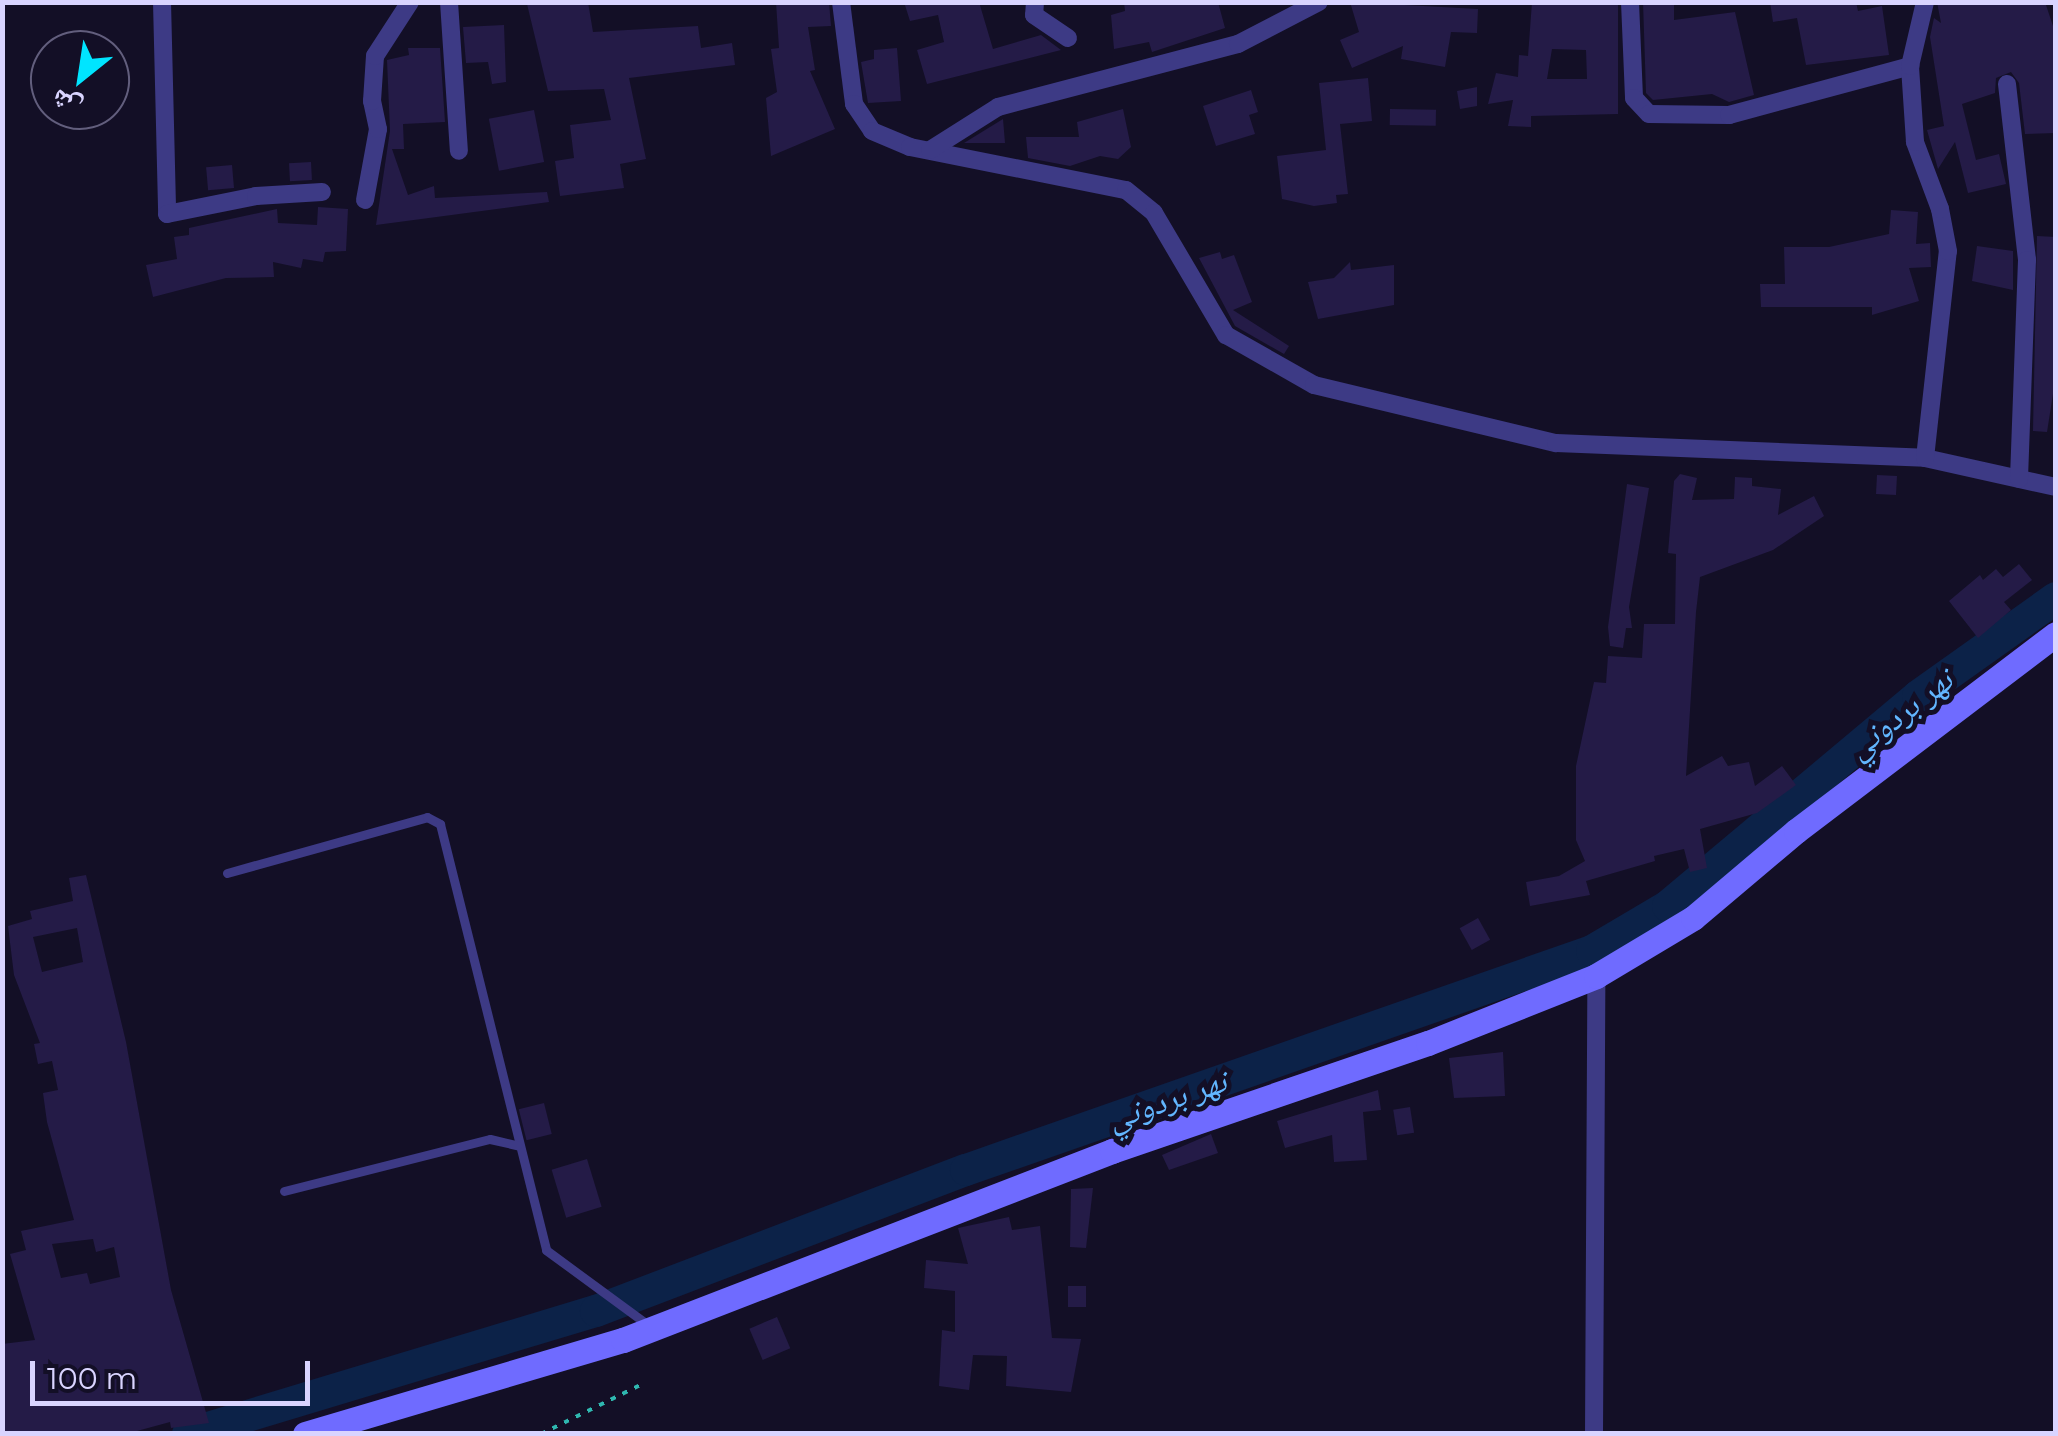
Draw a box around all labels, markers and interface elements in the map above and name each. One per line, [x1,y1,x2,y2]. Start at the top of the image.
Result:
north arrow [30,30,130,130]
text: ش [45,82,87,126]
water label: نهر بردوني [1840,661,1960,767]
water label: نهر بردوني [1103,1062,1231,1138]
scale bar [35,1341,315,1403]
text: 100 m [47,1360,137,1397]

